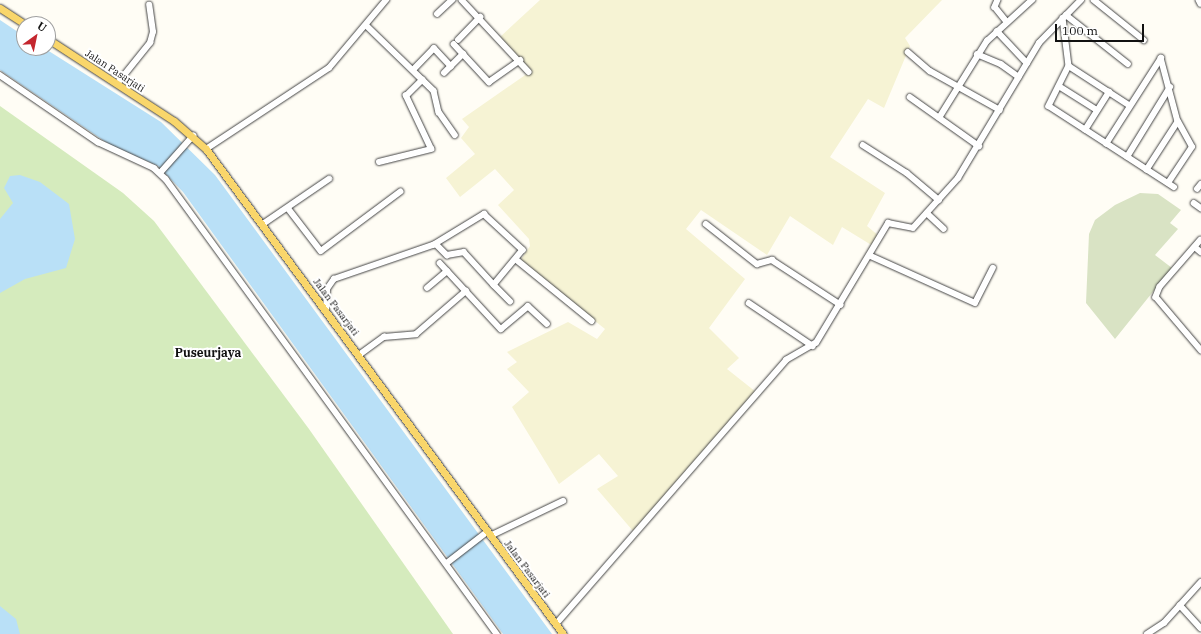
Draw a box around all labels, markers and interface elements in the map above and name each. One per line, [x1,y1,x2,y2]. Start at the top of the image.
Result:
north arrow [16,16,56,56]
scale bar [1057,16,1146,42]
text: U [35,19,49,35]
text: 100 m [1062,23,1098,38]
street label: Jalan Pasarjati [83,47,147,95]
street label: Jalan Pasarjati [311,276,361,338]
district label: Puseurjaya [175,346,241,360]
street label: Jalan Pasarjati [502,538,552,600]

